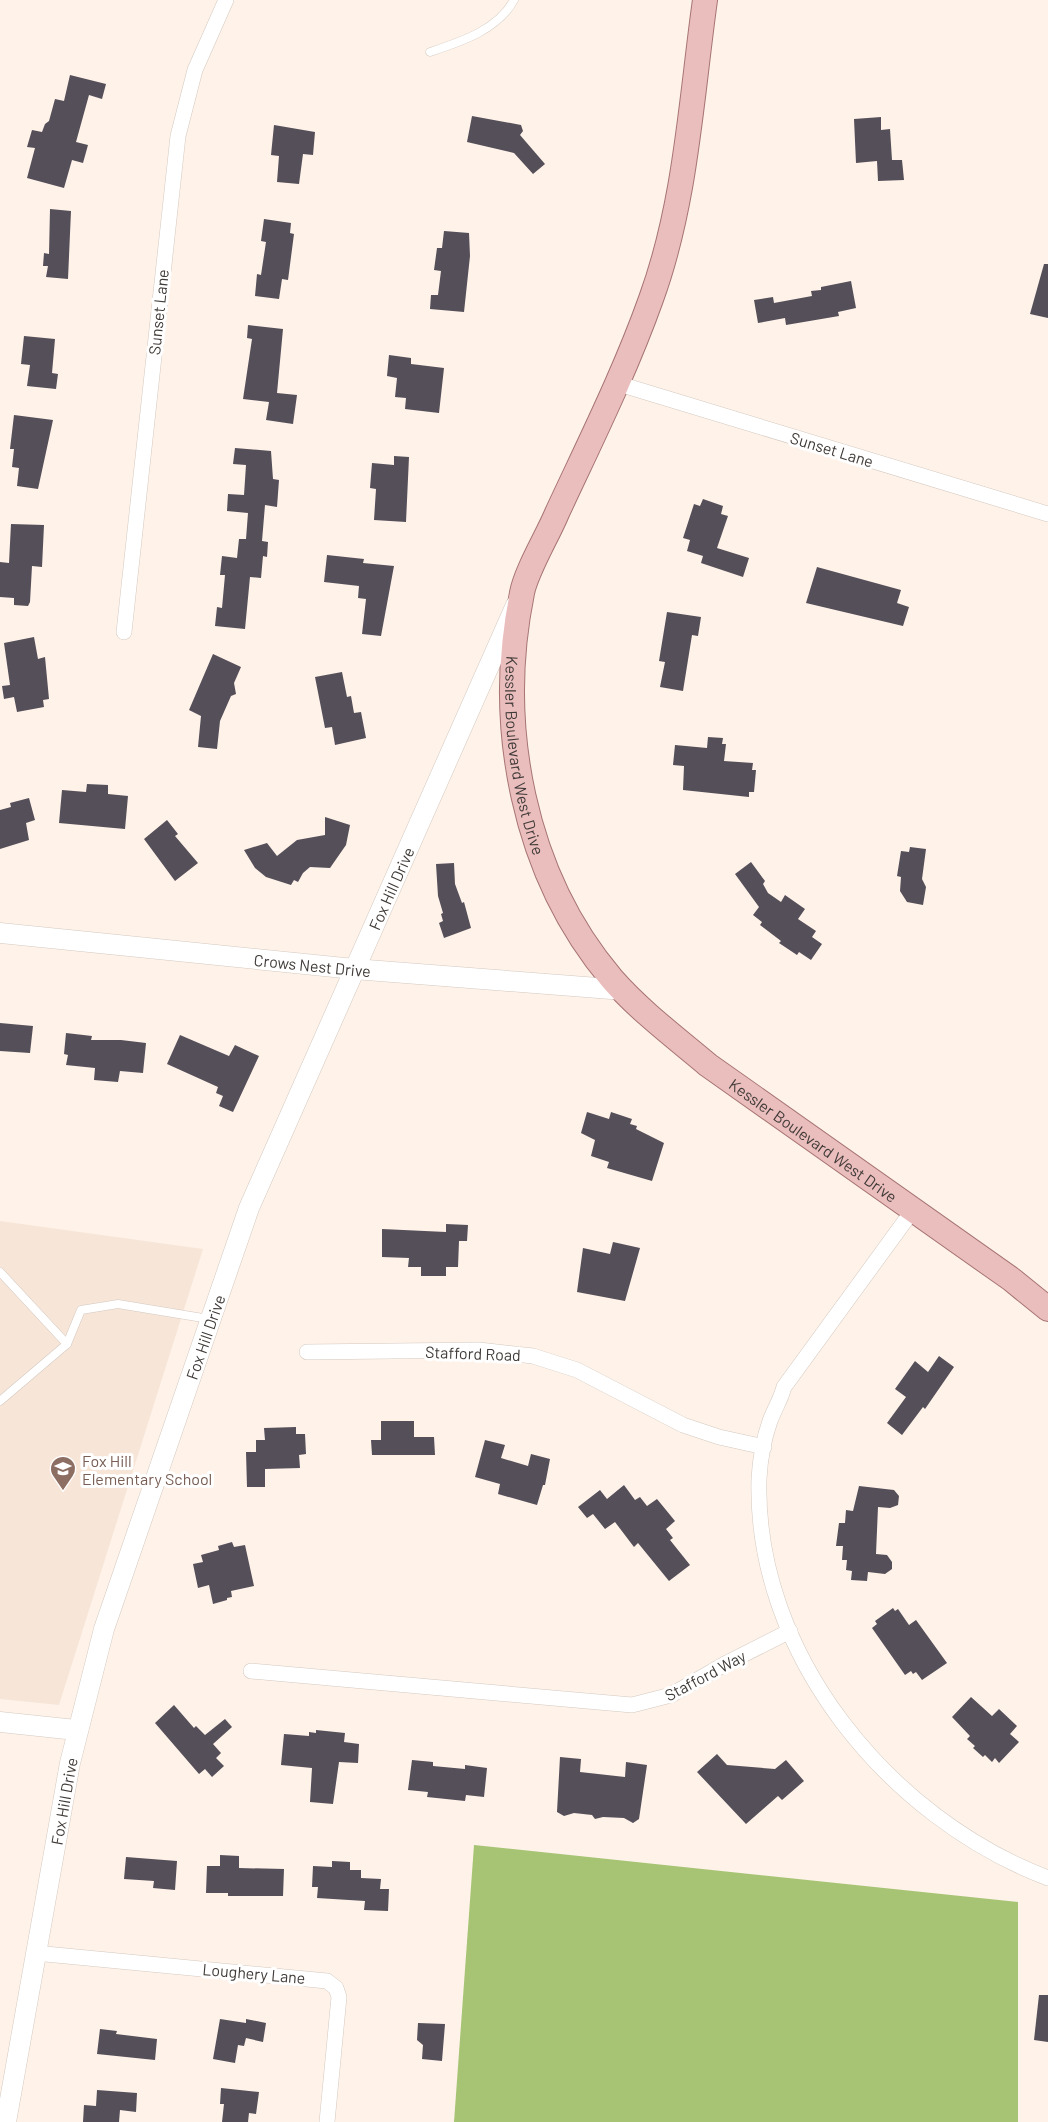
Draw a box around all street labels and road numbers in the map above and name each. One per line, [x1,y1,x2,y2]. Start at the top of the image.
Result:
street label: Sunset Lane [144,268,172,356]
street label: Sunset Lane [788,427,876,471]
street label: Kessler Boulevard West Drive [503,655,549,857]
street label: Fox Hill Drive [364,844,417,933]
street label: Crows Nest Drive [253,949,372,980]
street label: Kessler Boulevard West Drive [726,1074,901,1205]
street label: Fox Hill Drive [181,1292,228,1382]
street label: Stafford Road [425,1342,521,1364]
street label: Stafford Way [661,1645,749,1704]
street label: Fox Hill Drive [46,1755,81,1846]
street label: Loughery Lane [202,1959,306,1987]

